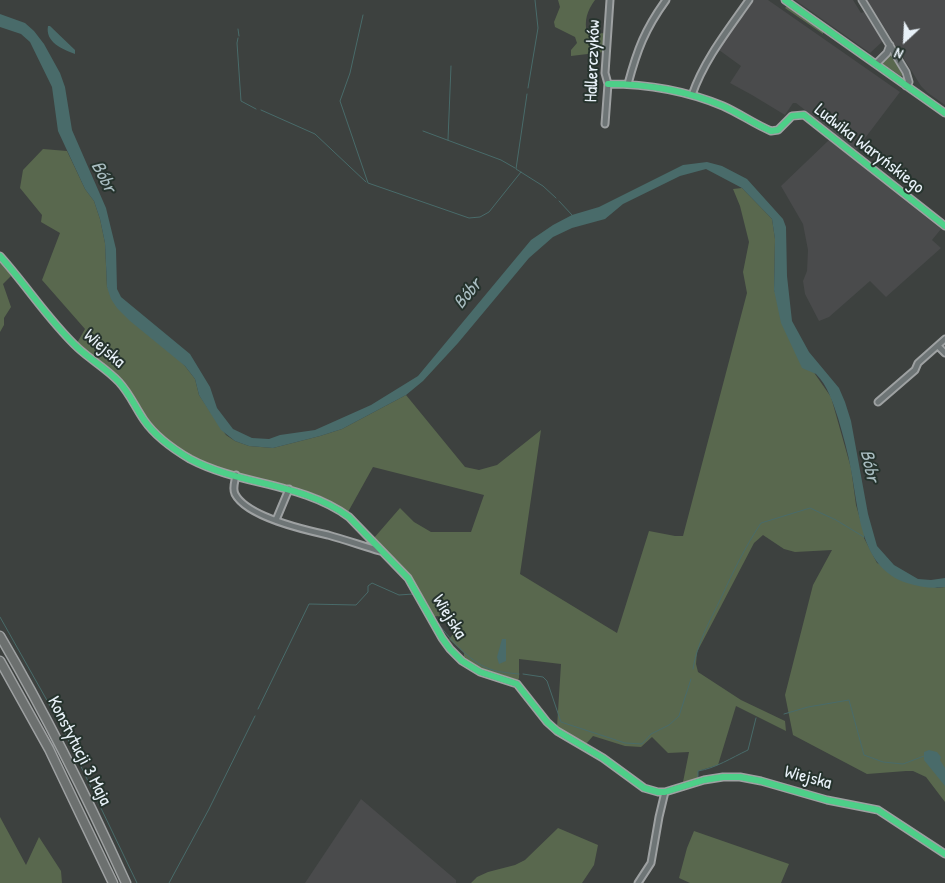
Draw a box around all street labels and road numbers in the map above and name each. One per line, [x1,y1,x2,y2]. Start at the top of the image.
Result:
street label: Hallerczyków [581,19,605,103]
street label: Ludwika Waryńskiego [810,99,928,199]
street label: Wiejska [79,325,129,373]
street label: Wiejska [427,591,471,643]
street label: Konstytucji 3 Maja [42,693,116,809]
street label: Wiejska [782,761,834,795]

